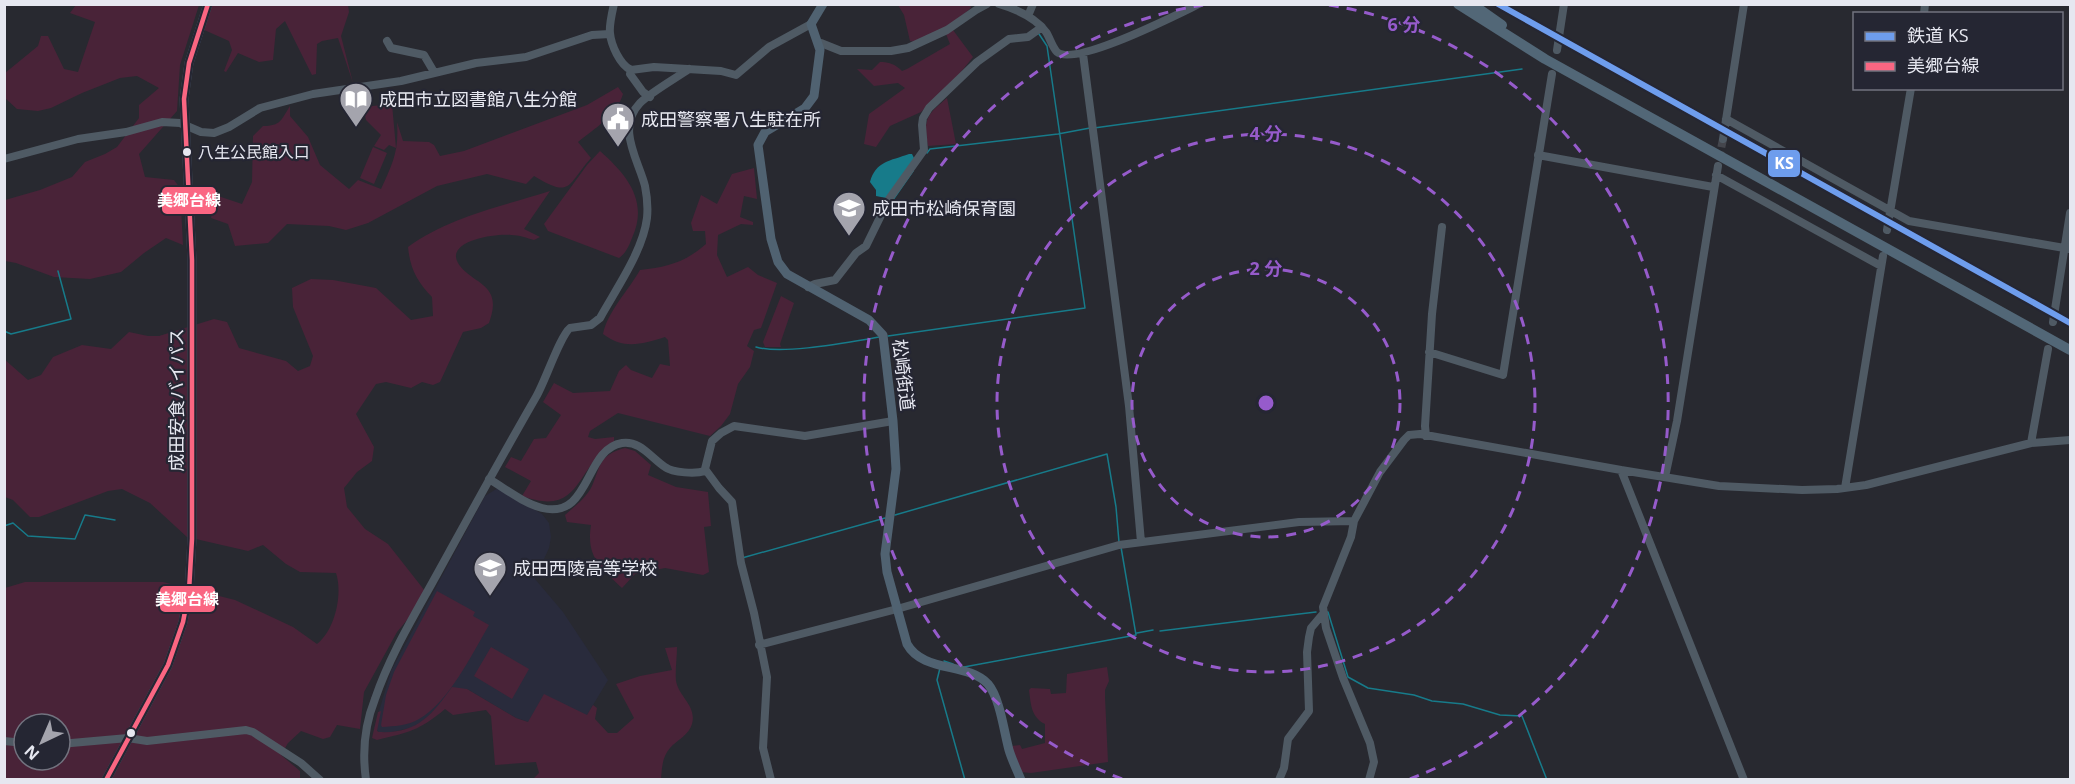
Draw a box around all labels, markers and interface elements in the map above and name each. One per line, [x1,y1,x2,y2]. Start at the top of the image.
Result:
text: 6 分 [1388,12,1420,36]
legend [1853,12,2063,90]
text: 鉄道 KS [1907,23,1969,47]
text: 美郷台線 [1907,53,1979,77]
library icon: 成田市立図書館八生分館 [338,81,374,128]
place label: 成田市立図書館八生分館 [379,87,577,111]
public building icon: 成田警察署八生駐在所 [600,101,636,148]
place label: 成田警察署八生駐在所 [641,107,821,131]
text: 4 分 [1250,121,1282,145]
place label: 八生公民館入口 [198,141,310,163]
marker: 八生公民館入口 [181,146,193,158]
line badge: KS [1767,149,1801,178]
text: KS [1774,152,1794,174]
line badge: 美郷台線 [161,186,217,215]
text: 美郷台線 [157,189,221,211]
school or university icon: 成田市松崎保育園 [831,190,867,237]
place label: 成田市松崎保育園 [872,196,1016,220]
text: 2 分 [1250,256,1282,280]
street label: 成田安食バイパス [164,328,188,472]
street label: 松崎街道 [888,338,920,412]
centre of rings [1256,393,1276,413]
school or university icon: 成田西陵高等学校 [472,550,508,597]
place label: 成田西陵高等学校 [513,556,657,580]
line badge: 美郷台線 [159,585,216,613]
text: 美郷台線 [155,588,219,610]
north arrow [12,712,72,772]
unlabelled marker [125,727,137,739]
text: N [19,740,44,765]

